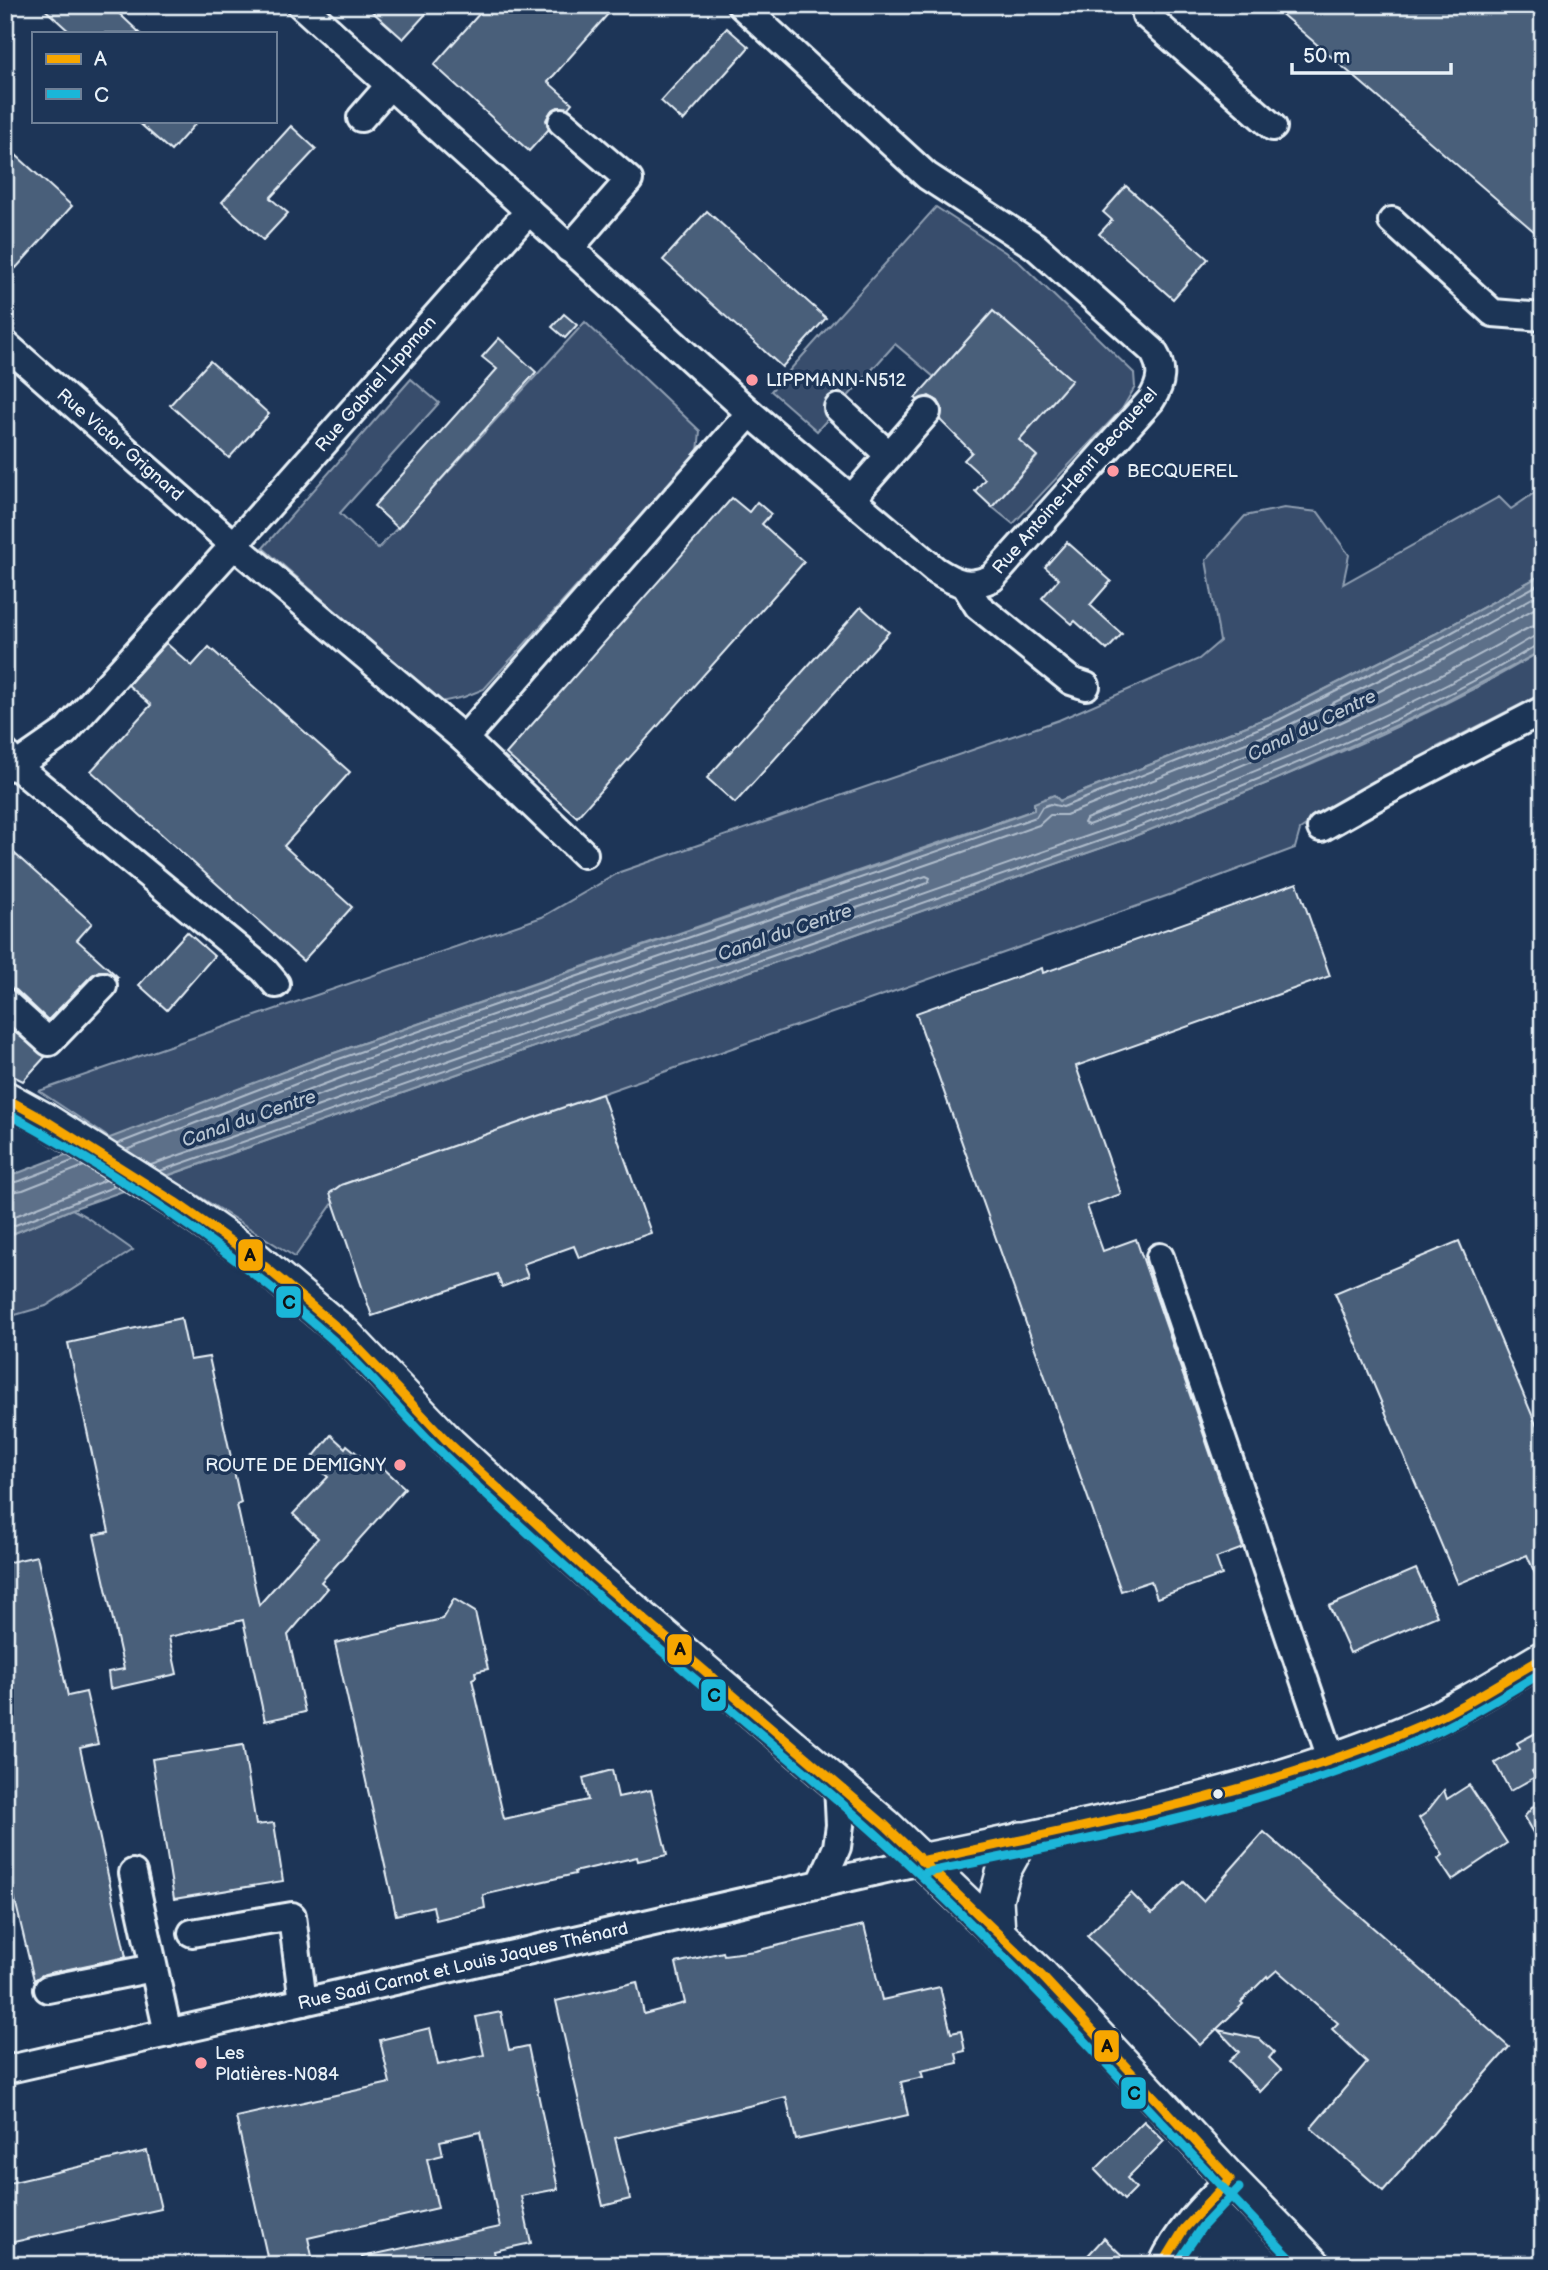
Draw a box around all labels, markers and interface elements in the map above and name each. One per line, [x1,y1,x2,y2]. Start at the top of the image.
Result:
legend [32,32,276,122]
scale bar [1292,32,1452,76]
text: 50 m [1303,44,1350,69]
text: A [94,47,107,72]
text: C [94,83,109,108]
street label: Rue Gabriel Lippman [311,312,441,456]
place label: LIPPMANN-N512 [766,370,907,391]
marker: LIPPMANN-N512 [744,372,760,388]
street label: Rue Antoine-Henri Becquerel [988,383,1162,579]
street label: Rue Victor Grignard [52,384,188,506]
place label: BECQUEREL [1127,461,1238,482]
marker: BECQUEREL [1105,463,1121,479]
water label: Canal du Centre [1244,685,1380,767]
water label: Canal du Centre [715,899,855,967]
water label: Canal du Centre [179,1085,319,1153]
line badge: A [237,1238,264,1272]
text: A [243,1245,256,1268]
line badge: C [275,1285,302,1319]
text: C [282,1292,296,1315]
place label: ROUTE DE DEMIGNY [205,1455,386,1476]
marker: ROUTE DE DEMIGNY [392,1457,408,1473]
line badge: A [666,1633,693,1666]
text: A [673,1639,686,1662]
line badge: C [700,1678,727,1712]
text: C [707,1685,721,1708]
unlabelled marker [1211,1787,1225,1801]
street label: Rue Sadi Carnot et Louis Jaques Thénard [296,1918,630,2014]
line badge: A [1093,2029,1120,2063]
text: A [1100,2036,1113,2059]
place label: Les Platières-N084 [215,2043,339,2085]
marker: Les Platières-N084 [193,2055,209,2071]
line badge: C [1120,2076,1147,2110]
text: C [1127,2083,1141,2106]

